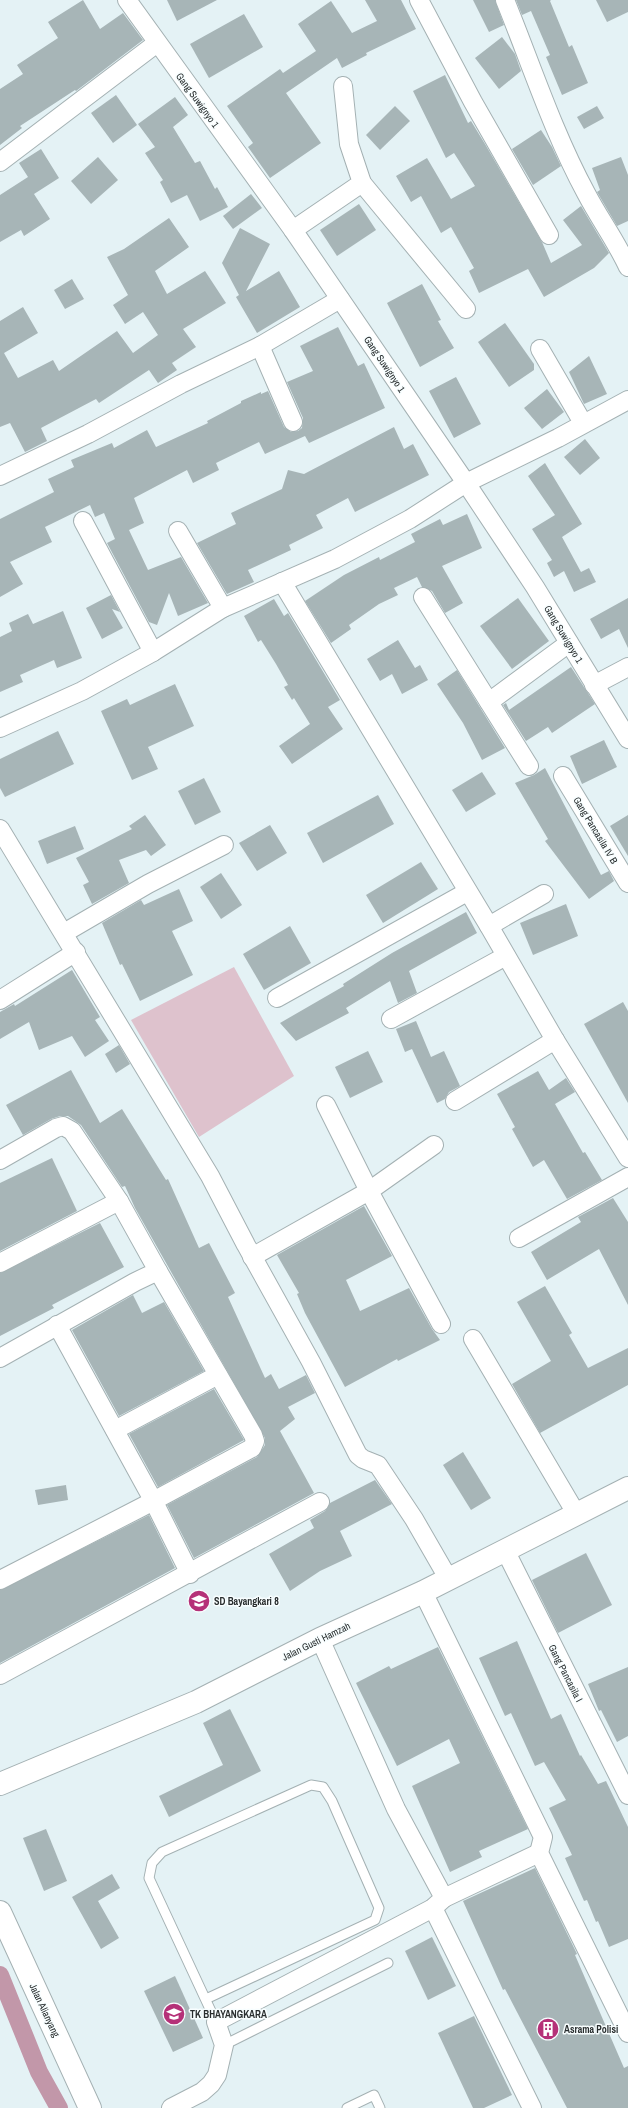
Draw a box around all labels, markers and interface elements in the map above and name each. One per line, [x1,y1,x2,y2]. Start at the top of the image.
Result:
street label: Gang Suwignyo 1 [173,70,222,131]
street label: Gang Suwignyo 1 [361,334,408,395]
street label: Gang Suwignyo 1 [541,603,586,666]
street label: Gang Pancasila IV B [570,794,621,867]
school or university icon: SD Bayangkari 8 [186,1588,212,1614]
place label: SD Bayangkari 8 [214,1595,279,1608]
street label: Jalan Gusti Hamzah [280,1619,352,1664]
street label: Gang Pancasila I [545,1642,586,1704]
street label: Jalan Alianyang [26,1981,63,2040]
school or university icon: TK BHAYANGKARA [161,2001,187,2027]
place label: TK BHAYANGKARA [190,2008,267,2021]
building icon: Asrama Polisi [535,2016,561,2042]
place label: Asrama Polisi [564,2023,618,2036]

